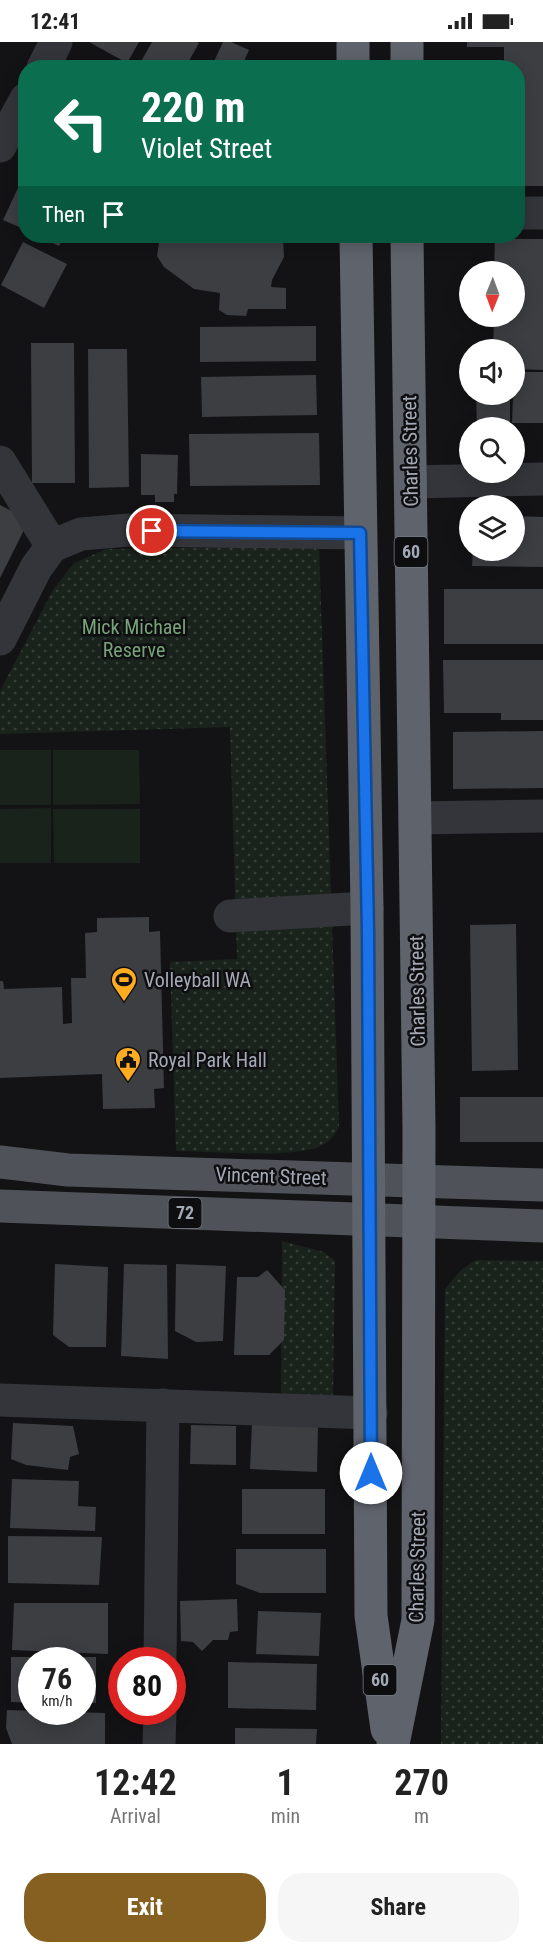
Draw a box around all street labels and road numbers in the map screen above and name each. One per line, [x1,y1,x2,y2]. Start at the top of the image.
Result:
street label: Charles Street [397,395,423,507]
road number: 60 [394,537,428,567]
street label: Charles Street [404,935,430,1047]
street label: Vincent Street [215,1162,327,1190]
road number: 72 [168,1198,201,1228]
street label: Charles Street [404,1511,430,1623]
road number: 60 [364,1665,397,1695]

